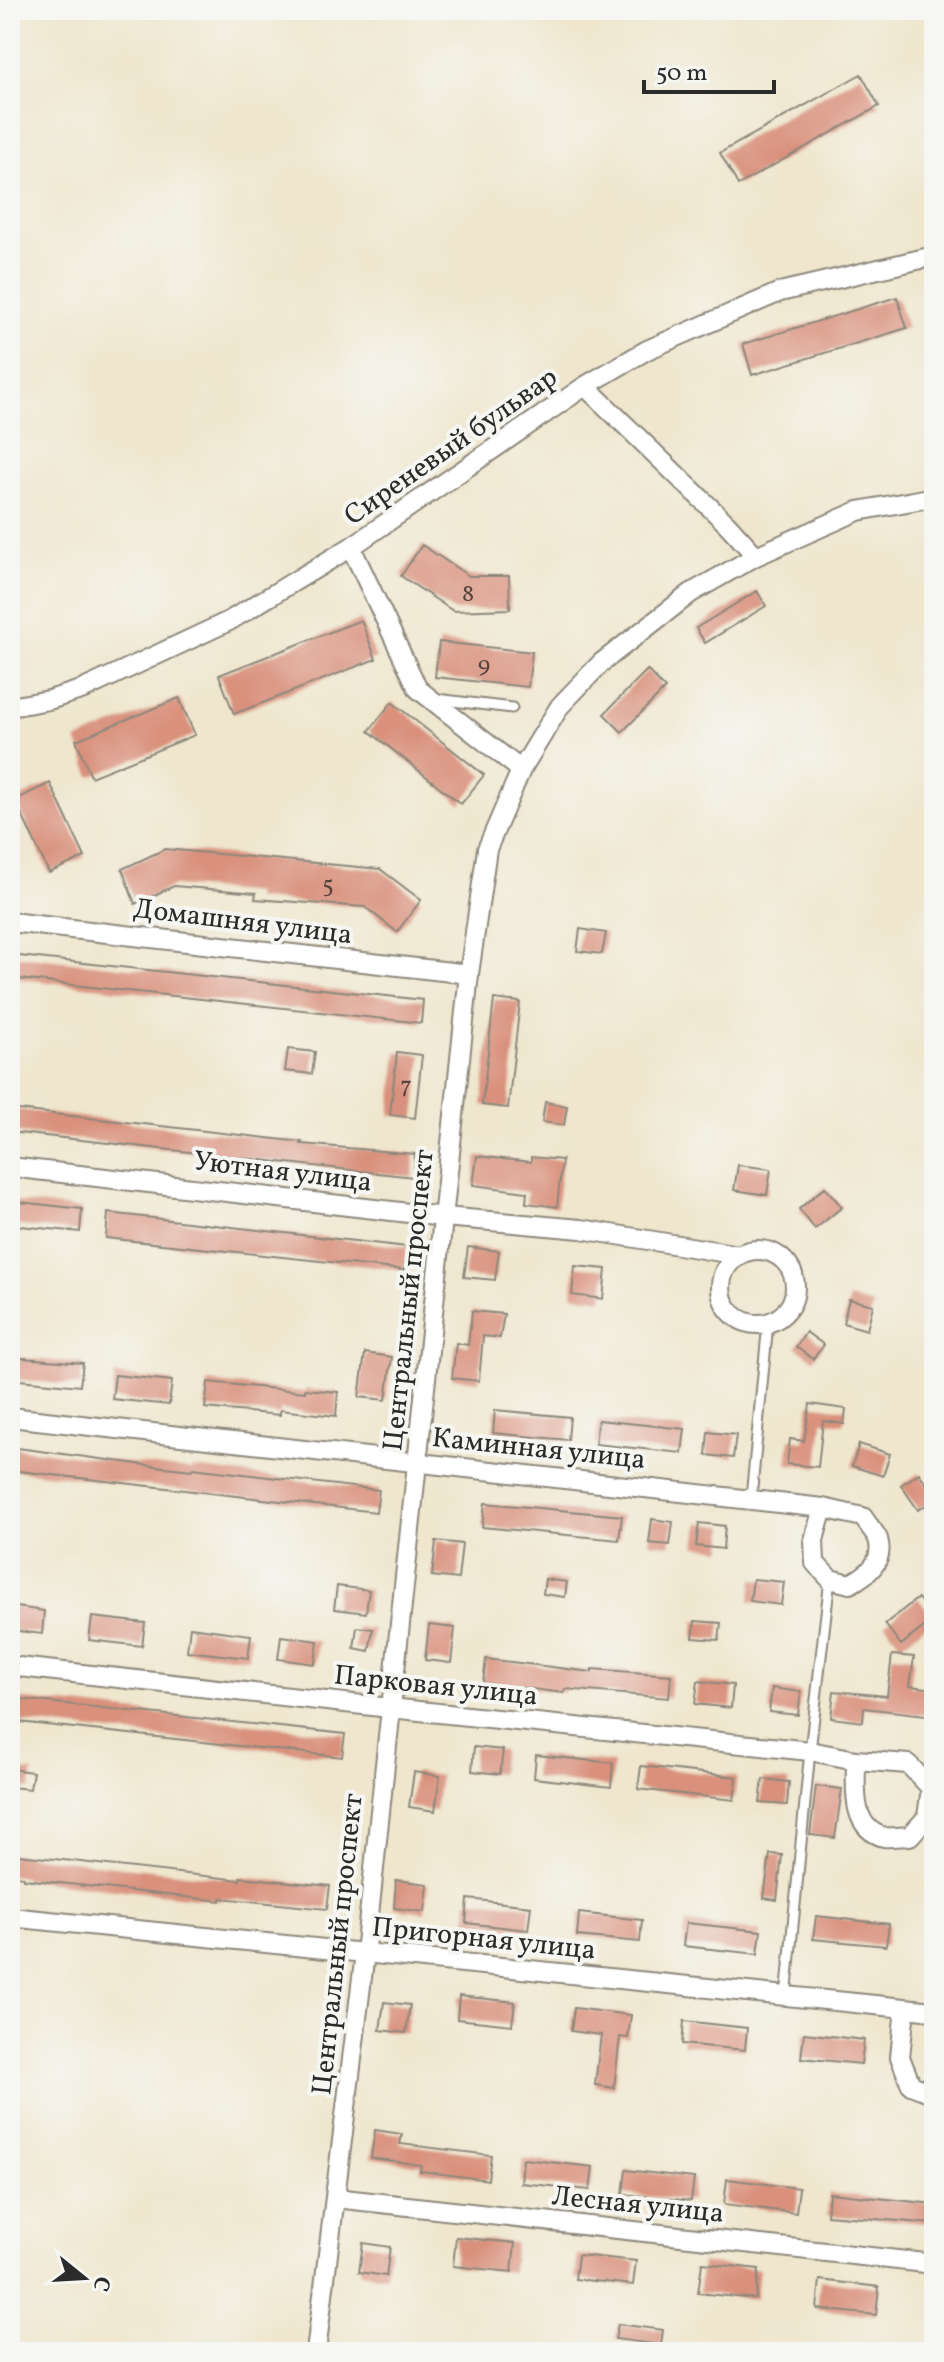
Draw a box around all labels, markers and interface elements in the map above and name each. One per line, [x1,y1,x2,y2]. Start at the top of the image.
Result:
scale bar [644,44,774,94]
text: 50 m [656,57,708,91]
street label: Сиреневый бульвар [337,359,566,535]
house number: 8 [462,578,474,612]
house number: 9 [478,649,490,683]
house number: 5 [322,869,334,903]
street label: Домашняя улица [131,890,354,955]
house number: 7 [400,1070,412,1104]
street label: Уютная улица [191,1142,374,1203]
street label: Центральный проспект [374,1148,445,1453]
street label: Каминная улица [430,1419,647,1480]
street label: Парковая улица [332,1656,540,1717]
street label: Центральный проспект [303,1792,374,2097]
street label: Пригорная улица [370,1908,598,1971]
street label: Лесная улица [550,2177,726,2234]
north arrow [44,2238,124,2318]
text: С [84,2272,118,2295]

